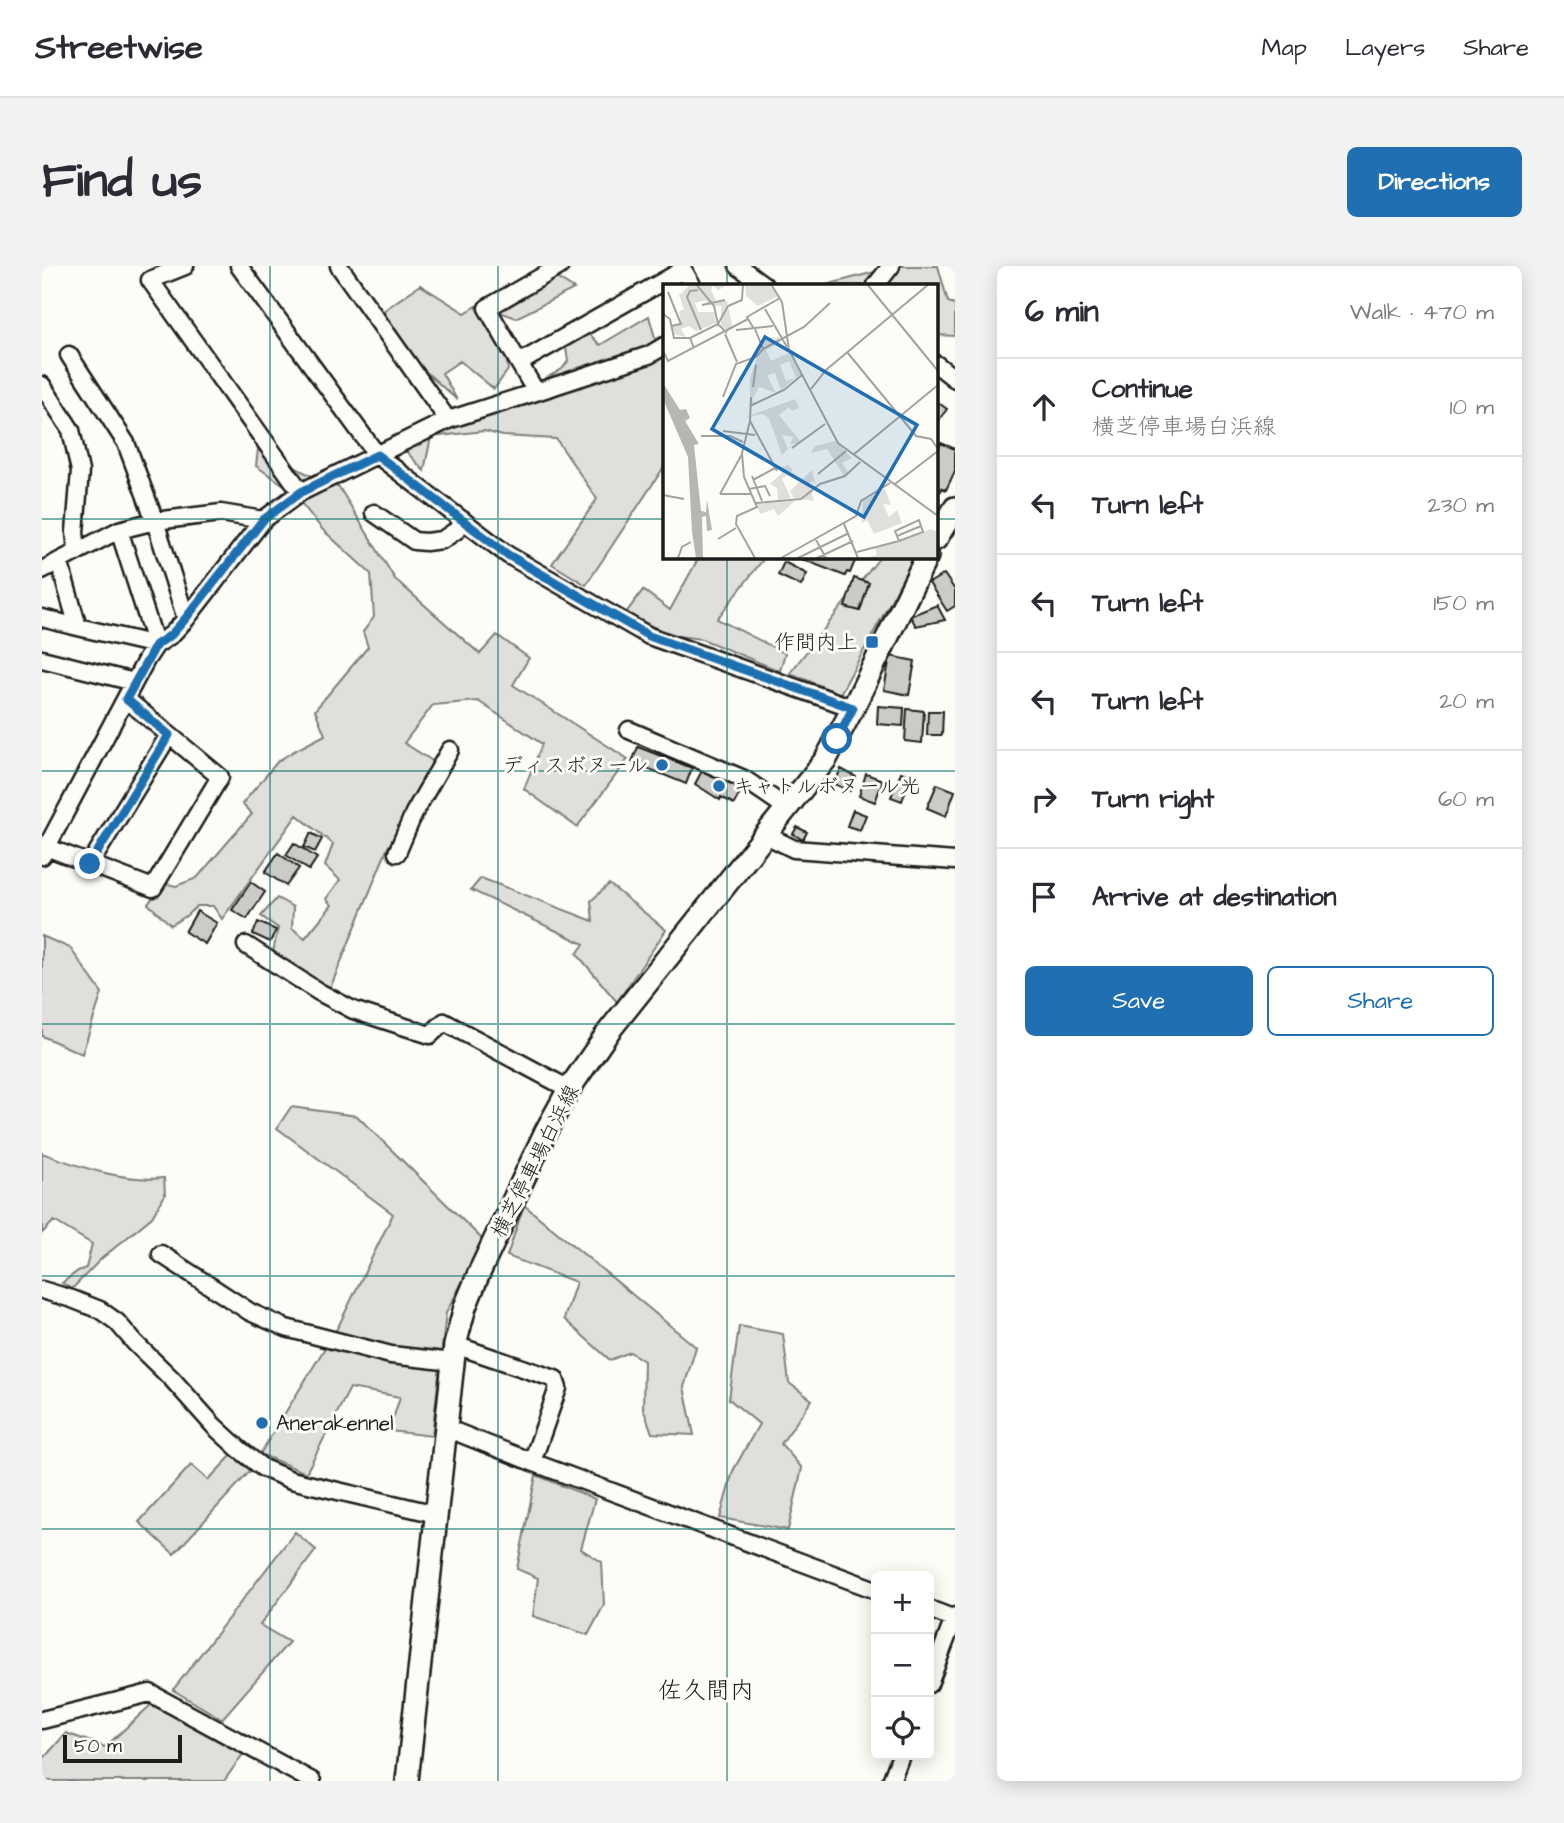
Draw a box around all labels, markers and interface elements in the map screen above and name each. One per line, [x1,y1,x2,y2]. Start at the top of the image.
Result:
text: Streetwise [35,25,203,71]
text: Map [1262,31,1307,65]
text: Layers [1345,31,1425,65]
text: Share [1463,31,1529,65]
button: Directions [1347,147,1522,217]
text: Find us [42,148,202,216]
inset map [663,284,937,558]
text: 6 min [1025,291,1099,333]
text: Walk · 470 m [1350,296,1494,328]
text: Continue [1092,371,1193,407]
icon: ahead [1025,388,1063,426]
text: 10 m [1449,391,1494,423]
text: 横芝停車場白浜線 [1092,411,1276,443]
icon: left [1025,486,1063,524]
text: Turn left [1092,487,1203,523]
text: 230 m [1428,489,1494,521]
icon: left [1025,584,1063,622]
text: Turn left [1092,585,1203,621]
text: 150 m [1433,587,1494,619]
place label: 作間内上 [774,628,858,657]
marker: 作間内上 [864,634,880,650]
icon: left [1025,682,1063,720]
text: Turn left [1092,683,1203,719]
text: 20 m [1439,685,1494,717]
route start [821,723,852,754]
place label: ディスボヌール [502,751,648,780]
marker: ディスボヌール [654,757,670,773]
place label: キャトルボヌール光 [733,772,921,801]
marker: キャトルボヌール光 [711,778,727,794]
icon: right [1025,780,1063,818]
text: Turn right [1092,781,1214,817]
text: 60 m [1438,783,1494,815]
route end [74,848,105,879]
icon: arrive [1025,878,1063,916]
text: Arrive at destination [1092,879,1337,915]
button: Save [1025,966,1253,1036]
button: Share [1267,966,1494,1036]
street label: 横芝停車場白浜線 [484,1080,587,1243]
place label: Anerakennel [276,1409,394,1438]
marker: Anerakennel [254,1415,270,1431]
map controls [871,1571,934,1760]
button: + [871,1571,934,1634]
button: − [871,1634,934,1697]
district label: 佐久間内 [658,1674,754,1708]
button: locate [871,1697,934,1760]
scale bar [63,1732,182,1764]
text: 50 m [74,1733,122,1760]

